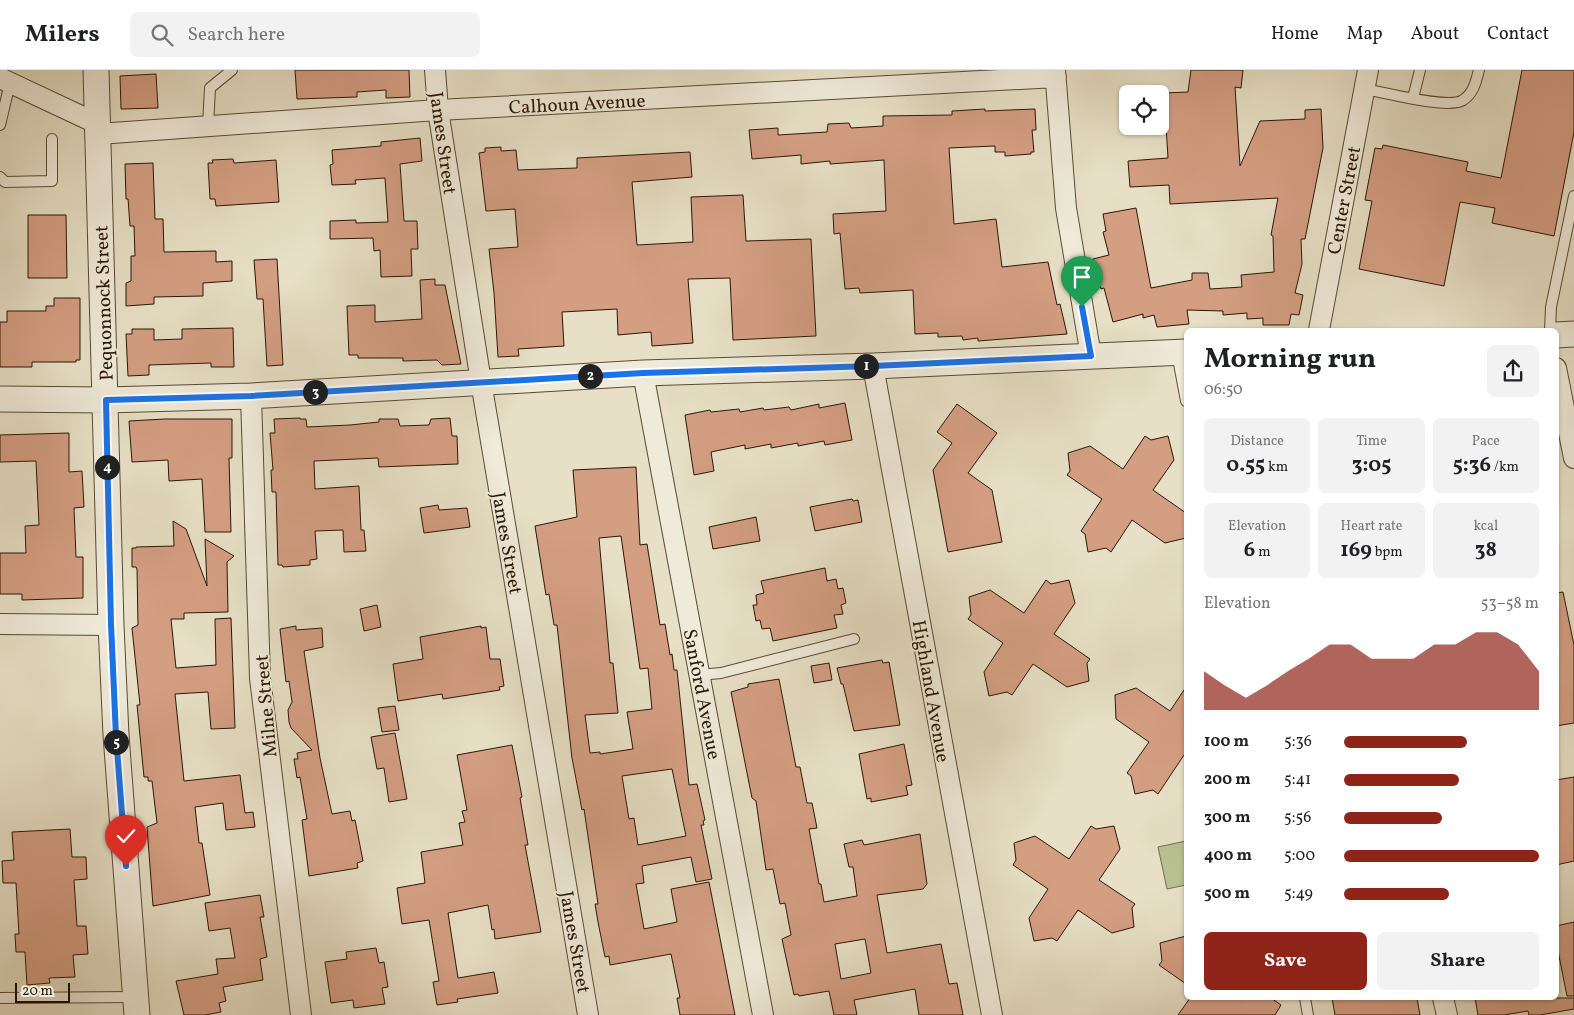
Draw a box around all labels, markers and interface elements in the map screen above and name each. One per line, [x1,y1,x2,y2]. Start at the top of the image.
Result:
search box [130,12,480,57]
text: Milers [25,18,100,52]
icon: search [148,21,176,49]
text: Search here [188,22,285,48]
text: Home [1271,22,1319,47]
text: Map [1347,22,1383,47]
text: About [1411,22,1459,47]
text: Contact [1487,22,1549,47]
map controls [1119,85,1169,135]
button: locate [1119,85,1169,135]
street label: Calhoun Avenue [508,88,646,122]
street label: James Street [422,90,462,197]
street label: Center Street [1322,144,1368,257]
street label: Pequonnock Street [89,224,121,381]
pin [1061,256,1103,307]
icon: arrive [1068,263,1096,291]
text: Morning run [1204,340,1376,379]
button: share [1487,345,1539,397]
pin: 1 [854,354,878,378]
text: 1 [864,357,869,376]
pin: 2 [578,364,602,388]
text: 2 [587,367,594,386]
text: 06:50 [1204,379,1243,401]
pin: 3 [302,380,328,404]
text: 3 [312,383,319,402]
text: Distance [1230,432,1284,451]
text: Time [1356,432,1387,451]
text: Pace [1472,432,1500,451]
text: 0.55 [1226,451,1265,480]
text: 3:05 [1352,451,1391,480]
text: 5:36 [1453,451,1491,480]
pin: 4 [94,454,120,480]
text: 4 [103,458,112,477]
text: km [1265,458,1288,477]
text: /km [1491,458,1519,477]
street label: James Street [484,490,528,597]
text: Elevation [1228,517,1286,536]
text: Heart rate [1341,517,1402,536]
text: kcal [1473,517,1498,536]
text: 6 [1244,536,1255,565]
text: 169 [1340,536,1372,565]
text: 38 [1475,536,1497,565]
text: m [1255,543,1271,562]
text: bpm [1372,543,1403,562]
text: Elevation [1204,593,1271,615]
text: 53–58 m [1481,593,1539,615]
street label: Highland Avenue [905,618,955,765]
street label: Sanford Avenue [676,627,726,762]
street label: Milne Street [250,653,284,758]
pin: 5 [104,730,128,754]
text: 100 m [1204,731,1249,753]
text: 5:36 [1284,731,1312,753]
text: 5 [113,733,120,752]
text: 200 m [1204,769,1251,791]
text: 5:41 [1284,769,1311,791]
text: 300 m [1204,807,1250,829]
text: 5:56 [1284,807,1311,829]
pin [105,815,147,866]
icon: check [112,822,140,850]
text: 400 m [1204,845,1252,867]
text: 5:00 [1284,845,1315,867]
text: 500 m [1204,883,1250,905]
text: 5:49 [1284,883,1313,905]
street label: James Street [552,889,596,996]
button: Save [1204,932,1367,990]
button: Share [1377,932,1539,990]
scale bar [15,980,70,1003]
text: 20 m [22,982,53,1001]

